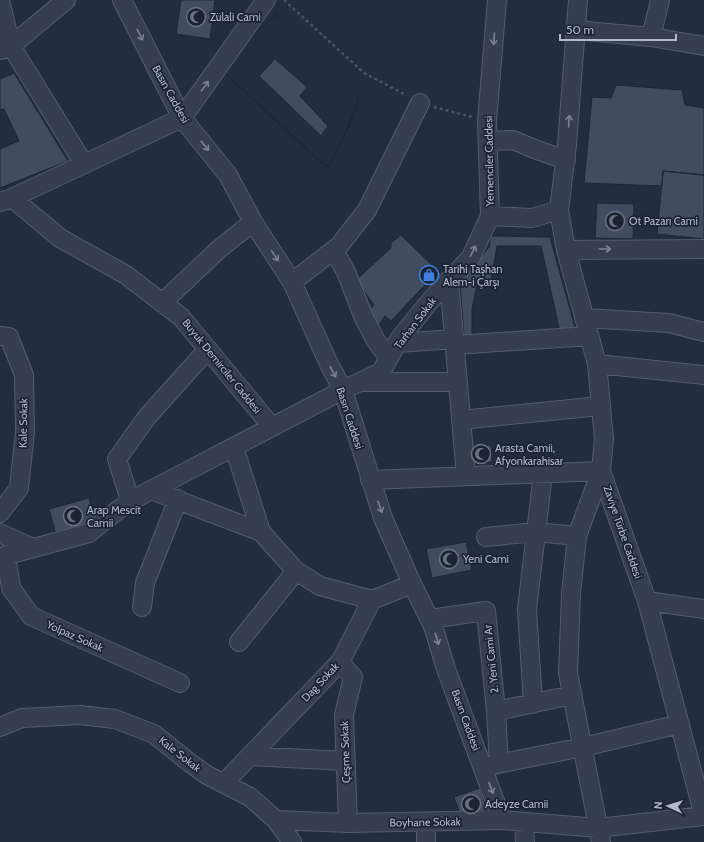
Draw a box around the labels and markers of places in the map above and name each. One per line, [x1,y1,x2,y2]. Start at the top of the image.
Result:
mosque icon: Zülali Cami [185,6,207,28]
place label: Zülali Cami [210,10,261,24]
mosque icon: Ot Pazarı Cami [604,210,626,232]
place label: Ot Pazarı Cami [629,214,698,228]
place label: Tarihi Taşhan Alem-i Çarşı [443,262,502,289]
shop icon: Tarihi Taşhan Alem-i Çarşı [418,264,440,286]
place label: Arasta Camii, Afyonkarahisar [495,441,564,468]
mosque icon: Arasta Camii, Afyonkarahisar [470,443,492,465]
place label: Arap Mescit Camii [87,503,141,530]
mosque icon: Arap Mescit Camii [62,505,84,527]
mosque icon: Yeni Cami [438,548,460,570]
place label: Yeni Cami [462,552,509,566]
mosque icon: Adeyze Camii [460,793,482,815]
place label: Adeyze Camii [485,797,548,811]

